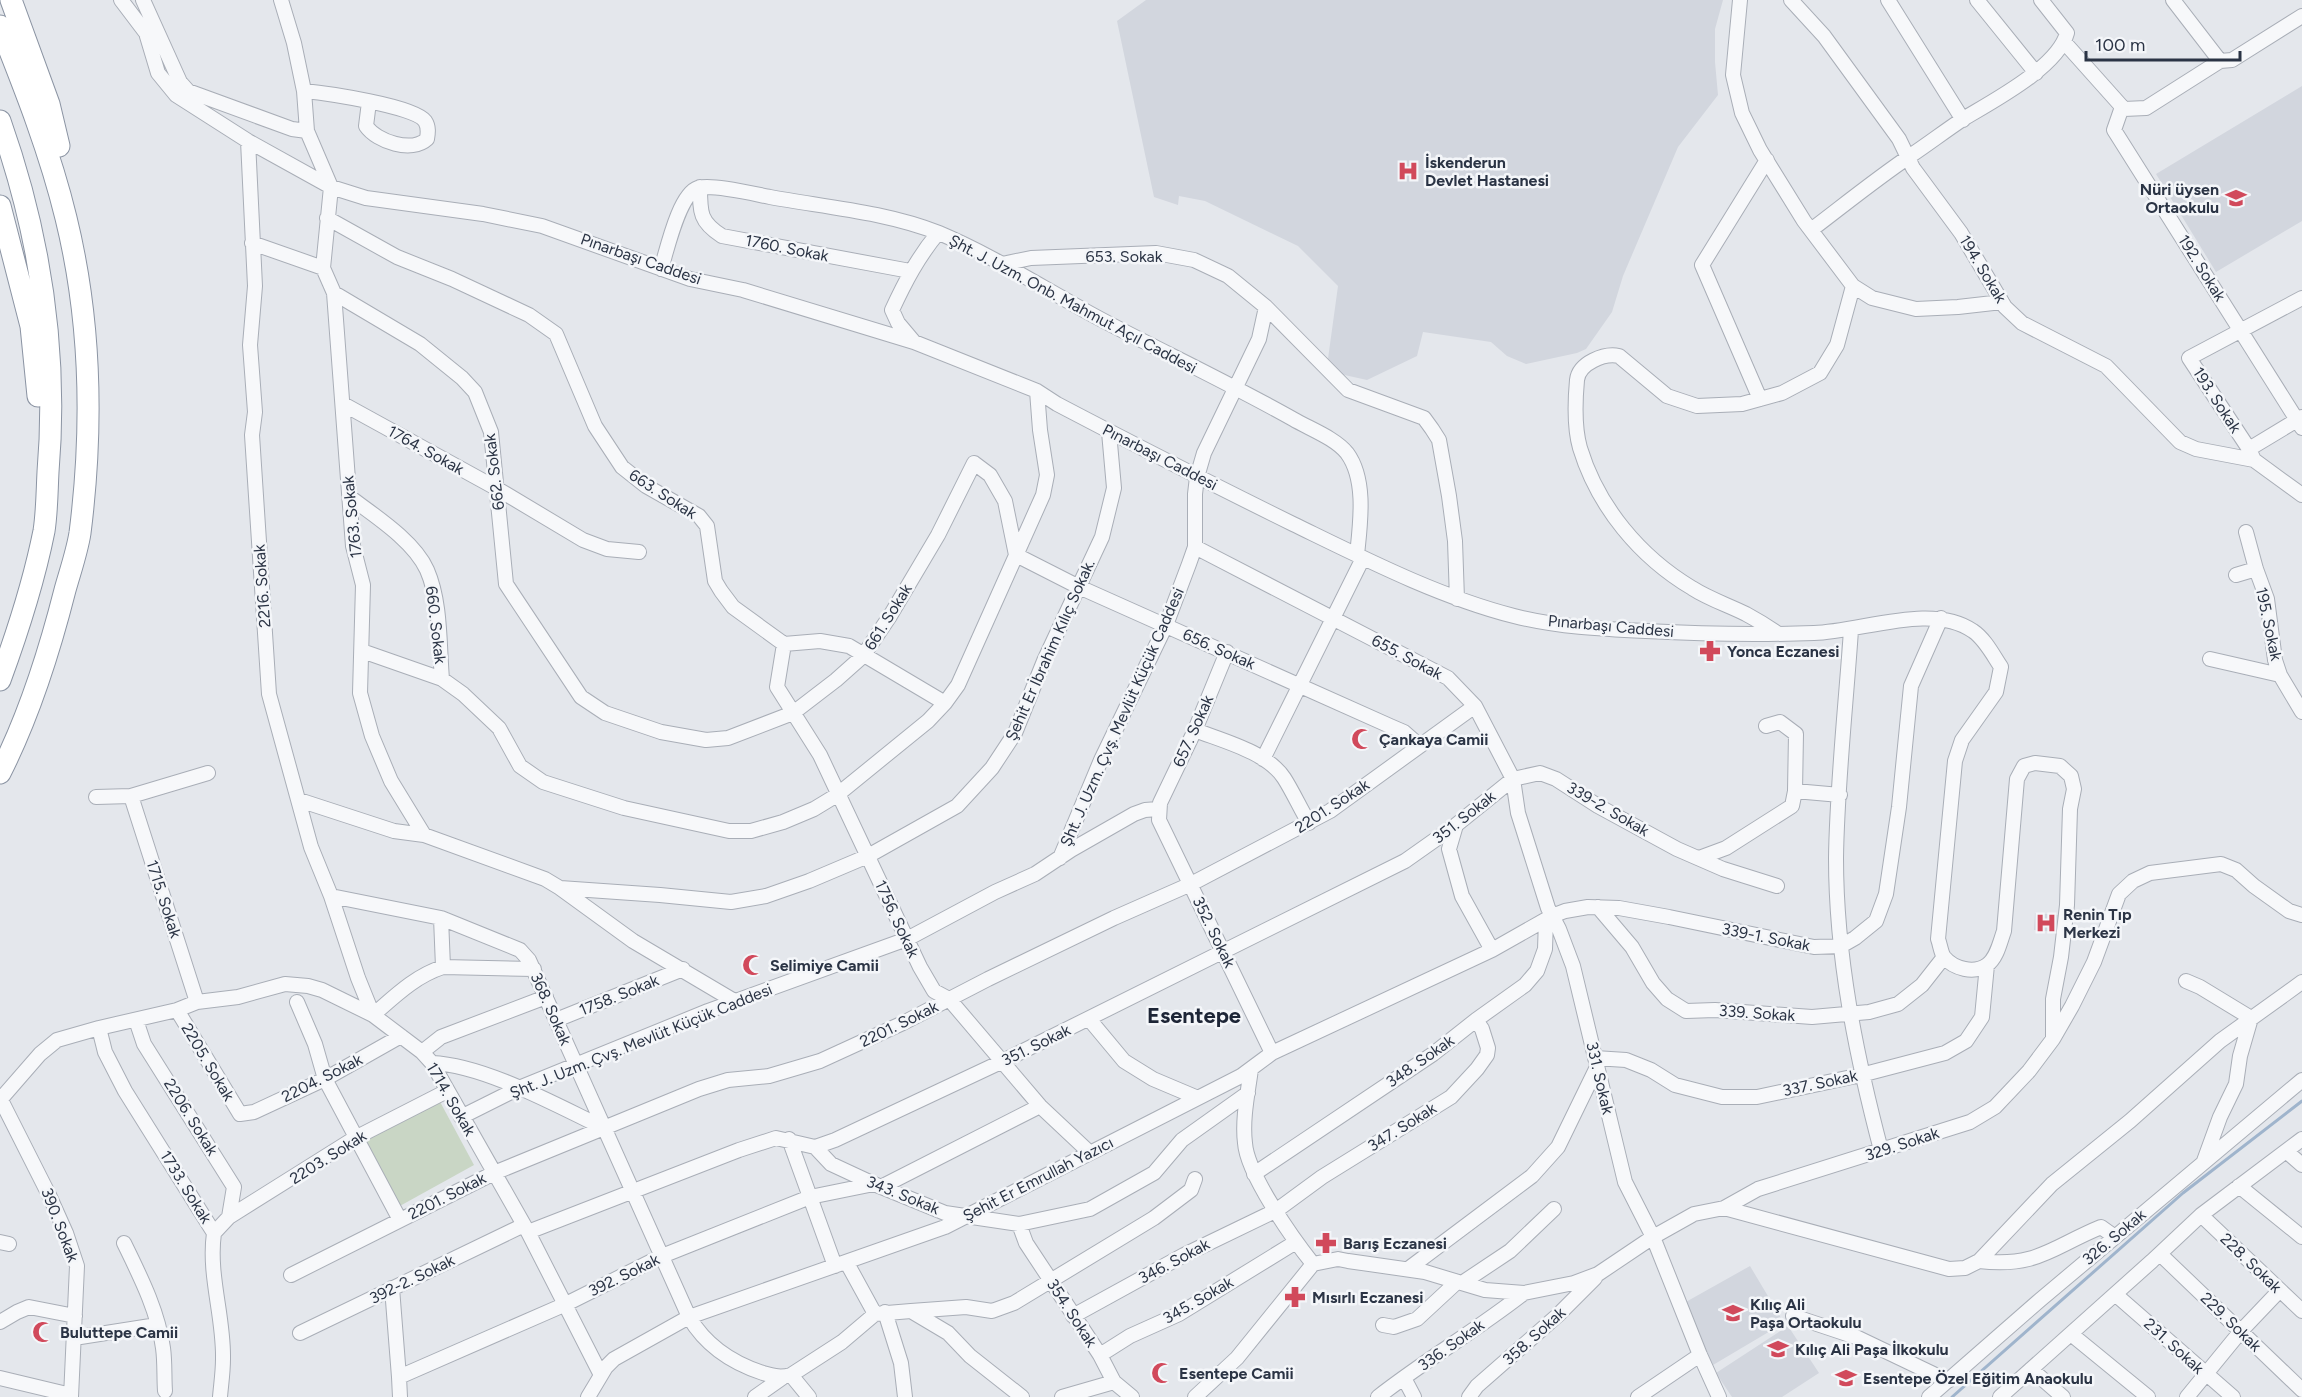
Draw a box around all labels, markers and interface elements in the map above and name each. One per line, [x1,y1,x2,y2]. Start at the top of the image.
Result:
scale bar [2086,24,2240,62]
text: 100 m [2095,34,2145,56]
place label: İskenderun Devlet Hastanesi [1425,153,1549,190]
hospital icon: İskenderun Devlet Hastanesi [1396,159,1420,183]
place label: Nüri üysen Ortaokulu [2140,180,2219,217]
school or university icon: Nüri üysen Ortaokulu [2224,186,2248,210]
street label: Pınarbaşı Caddesi [578,229,704,289]
street label: Şht. J. Uzm. Onb. Mahmut Açıl Caddesi [946,230,1200,378]
street label: 1760. Sokak [744,231,830,265]
street label: 192. Sokak [2174,231,2230,305]
street label: 194. Sokak [1955,232,2011,306]
street label: 653. Sokak [1086,247,1163,266]
street label: 193. Sokak [2189,364,2245,437]
street label: Pınarbaşı Caddesi [1099,420,1221,494]
street label: 1764. Sokak [385,421,468,479]
street label: 662. Sokak [480,432,508,511]
street label: 663. Sokak [626,465,701,523]
street label: 1763. Sokak [338,475,366,559]
street label: 2216. Sokak [250,543,274,628]
street label: Şehit Er İbrahim Kılıç Sokak. [1001,556,1099,744]
street label: 661. Sokak [860,580,916,654]
street label: 660. Sokak [422,585,450,665]
street label: Şht. J. Uzm. Çvş. Mevlüt Küçük Caddesi [1056,585,1188,849]
street label: 195. Sokak [2252,585,2286,663]
street label: Pınarbaşı Caddesi [1547,611,1675,641]
street label: 656. Sokak [1180,625,1258,673]
street label: 655. Sokak [1368,630,1446,684]
pharmacy icon: Yonca Eczanesi [1698,639,1722,663]
place label: Yonca Eczanesi [1727,642,1839,661]
street label: 657. Sokak [1169,692,1217,770]
mosque icon: Çankaya Camii [1350,727,1374,751]
place label: Çankaya Camii [1379,730,1488,749]
street label: 2201. Sokak [1291,775,1373,837]
street label: 339-2. Sokak [1563,778,1653,840]
street label: 351. Sokak [1429,786,1499,847]
street label: 1715. Sokak [142,858,186,941]
street label: 1756. Sokak [871,877,923,961]
street label: 352. Sokak [1189,893,1239,971]
place label: Renin Tıp Merkezi [2063,905,2132,942]
hospital icon: Renin Tıp Merkezi [2034,911,2058,935]
street label: 339-1. Sokak [1720,919,1812,955]
mosque icon: Selimiye Camii [741,953,765,977]
place label: Selimiye Camii [770,956,879,975]
street label: 368. Sokak [527,970,576,1048]
street label: 1758. Sokak [576,970,662,1020]
street label: Şht. J. Uzm. Çvş. Mevlüt Küçük Caddesi [507,979,775,1103]
street label: 2201. Sokak [857,997,941,1051]
street label: 339. Sokak [1718,1001,1796,1025]
district label: Esentepe [1147,1002,1241,1029]
street label: 2205. Sokak [177,1020,239,1104]
street label: 351. Sokak [998,1020,1074,1070]
street label: 348. Sokak [1382,1031,1458,1091]
street label: 331. Sokak [1582,1040,1618,1116]
street label: 2204. Sokak [278,1049,366,1106]
street label: 1714. Sokak [422,1059,480,1139]
street label: 337. Sokak [1781,1066,1859,1100]
street label: 2206. Sokak [160,1075,222,1159]
street label: 347. Sokak [1364,1098,1440,1155]
street label: 329. Sokak [1863,1123,1942,1165]
street label: 2203. Sokak [286,1126,370,1188]
street label: Şehit Er Emrullah Yazıcı [960,1133,1116,1225]
street label: 1733. Sokak [156,1147,216,1227]
street label: 2201. Sokak [405,1168,489,1224]
street label: 343. Sokak [864,1172,943,1218]
street label: 390. Sokak [37,1185,83,1265]
street label: 326. Sokak [2079,1205,2150,1269]
street label: 228. Sokak [2216,1229,2286,1297]
pharmacy icon: Barış Eczanesi [1314,1231,1338,1255]
street label: 346. Sokak [1135,1234,1213,1288]
place label: Barış Eczanesi [1343,1234,1447,1253]
street label: 392-2. Sokak [366,1250,458,1308]
street label: 392. Sokak [585,1250,663,1300]
street label: 345. Sokak [1160,1272,1237,1328]
street label: 354. Sokak [1043,1275,1101,1351]
pharmacy icon: Mısırlı Eczanesi [1283,1285,1307,1309]
place label: Mısırlı Eczanesi [1312,1288,1423,1307]
street label: 229. Sokak [2197,1288,2265,1356]
place label: Kılıç Ali Paşa Ortaokulu [1750,1295,1862,1332]
school or university icon: Kılıç Ali Paşa Ortaokulu [1721,1301,1745,1325]
street label: 358. Sokak [1499,1303,1569,1369]
street label: 231. Sokak [2140,1314,2208,1378]
street label: 336. Sokak [1414,1315,1488,1375]
mosque icon: Buluttepe Camii [31,1320,55,1344]
place label: Buluttepe Camii [60,1323,178,1342]
school or university icon: Kılıç Ali Paşa İlkokulu [1766,1337,1790,1361]
place label: Kılıç Ali Paşa İlkokulu [1795,1340,1949,1359]
mosque icon: Esentepe Camii [1150,1361,1174,1385]
place label: Esentepe Camii [1179,1364,1294,1383]
school or university icon: Esentepe Özel Eğitim Anaokulu [1834,1366,1858,1390]
place label: Esentepe Özel Eğitim Anaokulu [1863,1369,2093,1388]

